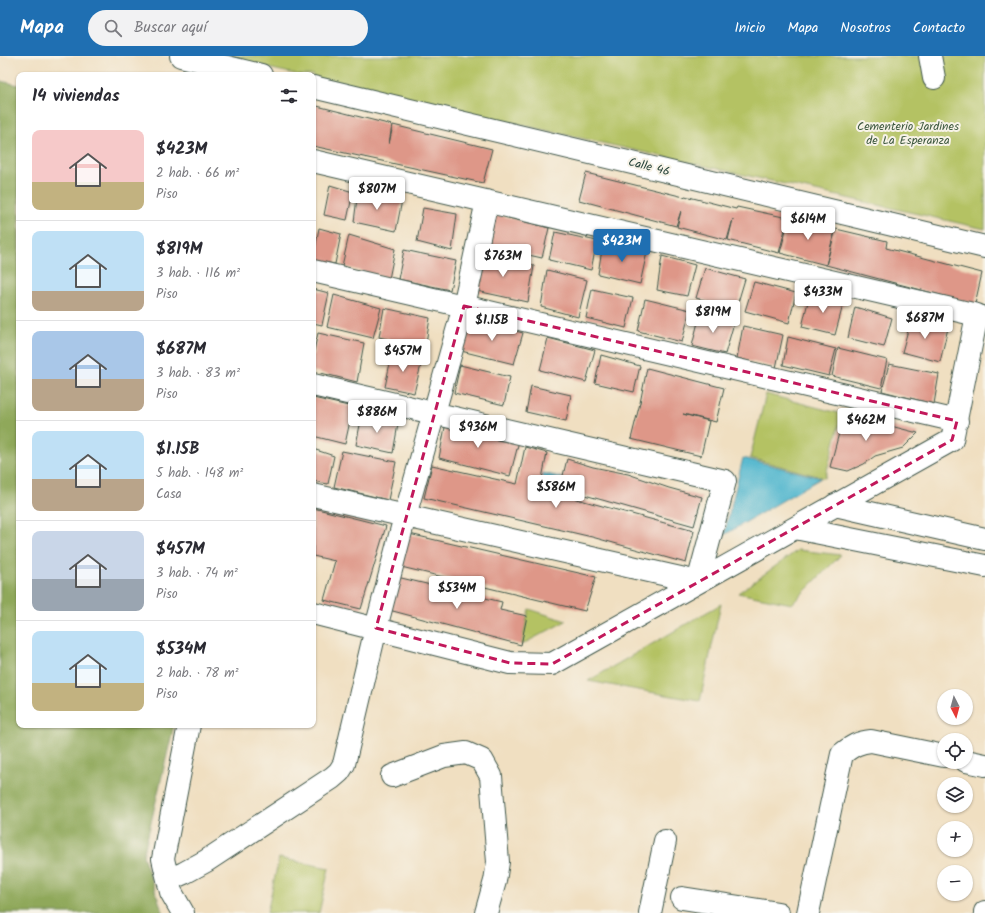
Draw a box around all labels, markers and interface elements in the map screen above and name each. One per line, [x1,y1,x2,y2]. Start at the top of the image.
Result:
search box [88,10,368,46]
text: Mapa [20,13,64,43]
text: Buscar aquí [134,16,207,40]
icon: search [102,17,124,39]
text: Inicio [734,17,765,39]
text: Mapa [787,17,818,39]
text: Nosotros [840,17,891,39]
text: Contacto [913,17,965,39]
text: 14 viviendas [32,83,120,110]
icon: filters [278,85,300,107]
park label: Cementerio Jardines de La Esperanza [857,117,959,150]
text: $423M [156,136,207,163]
icon: home [64,146,112,194]
street label: Calle 46 [626,153,672,181]
text: 2 hab. · 66 m² [156,163,239,184]
pin: $807M [349,177,405,211]
text: $807M [358,179,396,200]
text: Piso [156,184,178,205]
pin: $614M [780,207,836,241]
text: $614M [790,209,826,230]
pin: $423M [594,229,650,263]
text: $423M [602,231,642,252]
text: $819M [156,236,203,263]
pin: $763M [475,244,531,278]
text: $763M [484,246,522,267]
icon: home [64,247,112,295]
text: 3 hab. · 116 m² [156,263,240,284]
pin: $433M [795,280,851,314]
text: $433M [804,282,842,303]
text: Piso [156,284,178,305]
pin: $819M [685,300,741,334]
text: $819M [695,302,731,323]
pin: $687M [897,306,953,340]
pin: $1.15B [459,308,525,342]
text: $687M [906,308,944,329]
text: $1.15B [475,310,509,331]
text: $687M [156,336,206,363]
pin: $457M [375,339,431,373]
text: $457M [384,341,422,362]
icon: home [64,347,112,395]
text: 3 hab. · 83 m² [156,363,240,384]
text: Piso [156,384,178,405]
pin: $886M [349,400,405,434]
text: $886M [357,402,397,423]
pin: $462M [838,408,894,442]
text: $462M [846,410,886,431]
pin: $936M [450,415,506,449]
text: $936M [459,417,497,438]
text: $1.15B [156,436,200,463]
icon: home [64,447,112,495]
text: 5 hab. · 148 m² [156,463,243,484]
pin: $586M [528,475,584,509]
text: $586M [537,477,575,498]
text: Casa [156,484,182,505]
text: $457M [156,536,205,563]
icon: home [64,547,112,595]
text: 3 hab. · 74 m² [156,563,238,584]
pin: $534M [429,576,485,610]
text: $534M [438,578,476,599]
text: Piso [156,584,178,605]
text: $534M [156,636,206,663]
icon: home [64,647,112,695]
text: 2 hab. · 78 m² [156,663,239,684]
text: Piso [156,684,178,705]
north arrow [937,689,973,725]
map controls [937,689,973,901]
button: locate [937,733,973,769]
button: layers [937,777,973,813]
button: + [937,821,973,857]
button: − [937,865,973,901]

